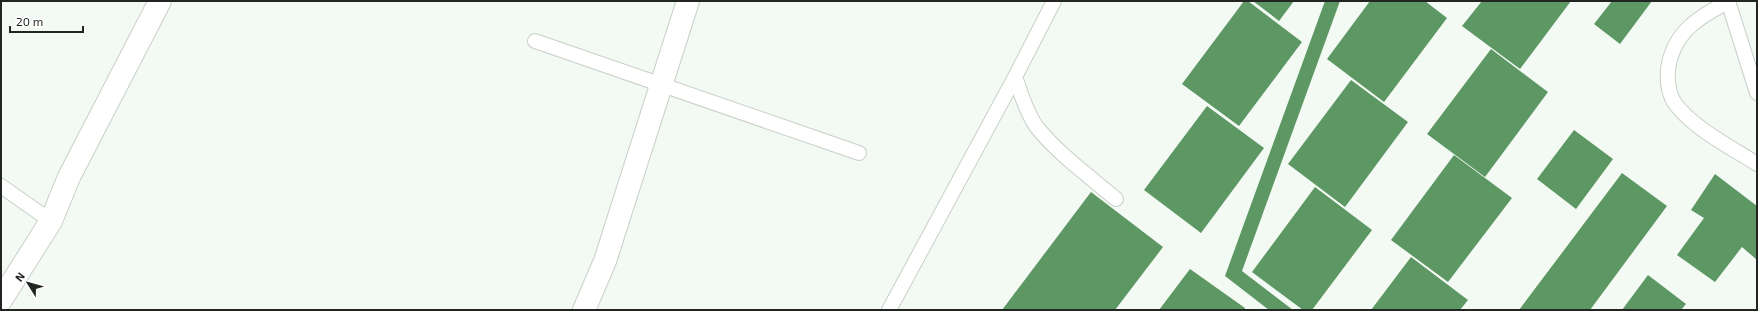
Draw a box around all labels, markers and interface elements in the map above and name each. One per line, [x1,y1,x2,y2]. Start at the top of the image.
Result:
scale bar [10,8,83,34]
text: 20 m [16,14,43,28]
north arrow [8,263,48,303]
text: N [12,270,27,284]

